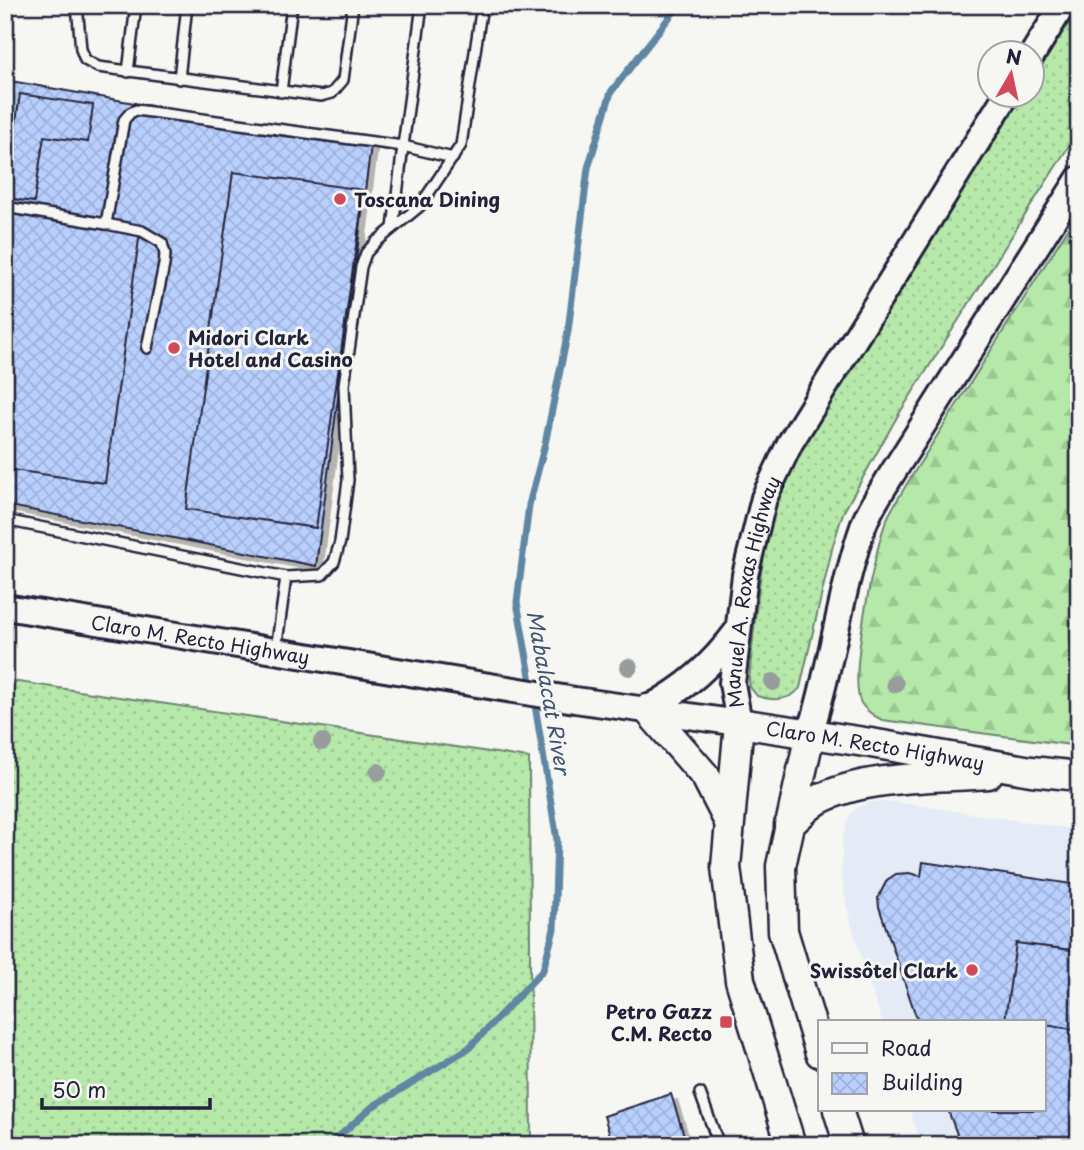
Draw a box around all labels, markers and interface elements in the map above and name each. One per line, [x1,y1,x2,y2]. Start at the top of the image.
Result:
north arrow [976,38,1046,108]
text: N [1004,41,1023,71]
place label: Toscana Dining [354,185,500,213]
marker: Toscana Dining [332,191,348,207]
place label: Midori Clark Hotel and Casino [188,323,353,373]
marker: Midori Clark Hotel and Casino [166,340,182,356]
street label: Manuel A. Roxas Highway [717,471,787,710]
street label: Claro M. Recto Highway [89,607,312,670]
water label: Mabalacat River [520,608,581,779]
street label: Claro M. Recto Highway [764,713,986,777]
place label: Swissôtel Clark [810,956,958,984]
marker: Swissôtel Clark [964,962,980,978]
place label: Petro Gazz C.M. Recto [605,997,712,1047]
marker: Petro Gazz C.M. Recto [718,1014,734,1030]
legend [818,1020,1046,1112]
text: Road [881,1031,932,1063]
text: Building [881,1065,963,1097]
scale bar [42,1066,210,1110]
text: 50 m [52,1073,106,1105]

